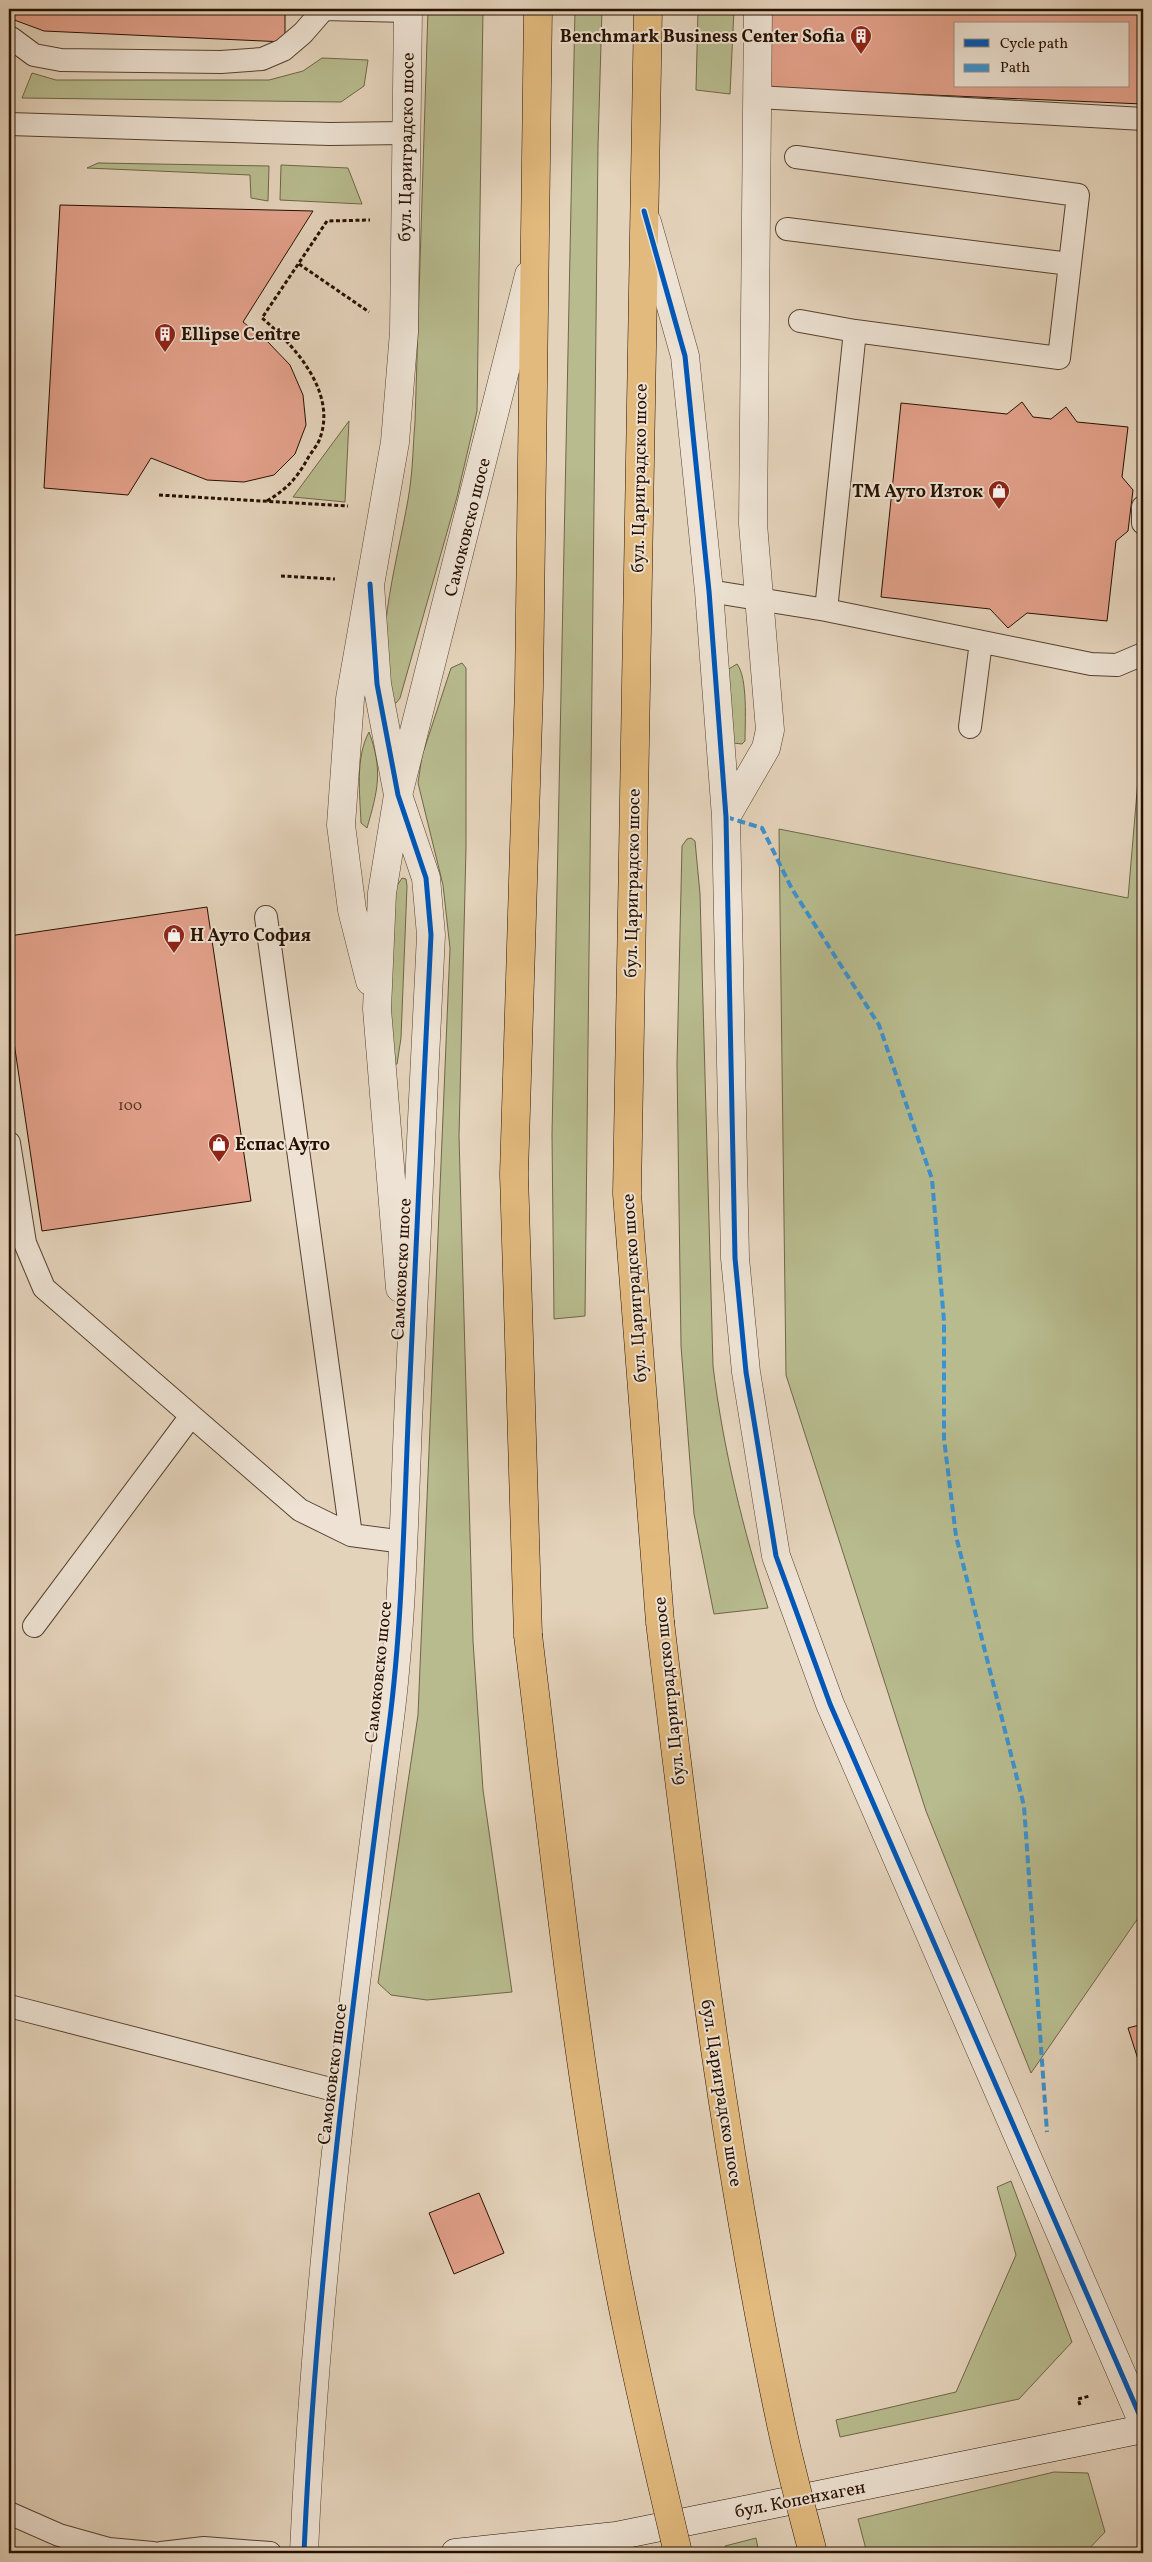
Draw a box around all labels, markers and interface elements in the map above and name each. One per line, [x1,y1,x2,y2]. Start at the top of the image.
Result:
legend [954,22,1130,88]
building icon: Benchmark Business Center Sofia [849,24,873,55]
place label: Benchmark Business Center Sofia [560,25,845,50]
text: Cycle path [1000,34,1068,55]
street label: бул. Цариградско шосе [393,52,422,242]
text: Path [1000,58,1030,79]
building icon: Ellipse Centre [153,322,177,353]
place label: Ellipse Centre [181,323,300,348]
street label: бул. Цариградско шосе [626,383,655,573]
street label: Самоковско шосе [439,455,498,599]
shop icon: ТМ Ауто Изток [987,479,1011,510]
place label: ТМ Ауто Изток [852,480,983,505]
street label: бул. Цариградско шосе [619,788,648,978]
shop icon: Н Ауто София [162,923,186,954]
place label: Н Ауто София [190,924,311,949]
house number: 100 [118,1096,142,1117]
shop icon: Еспас Ауто [207,1132,231,1163]
place label: Еспас Ауто [235,1133,330,1158]
street label: бул. Цариградско шосе [616,1193,655,1383]
street label: Самоковско шосе [386,1197,419,1341]
street label: бул. Цариградско шосе [648,1595,693,1786]
street label: Самоковско шосе [360,1600,399,1744]
street label: бул. Цариградско шосе [693,1998,748,2189]
street label: Самоковско шосе [312,2002,355,2146]
street label: бул. Копенхаген [733,2476,868,2525]

